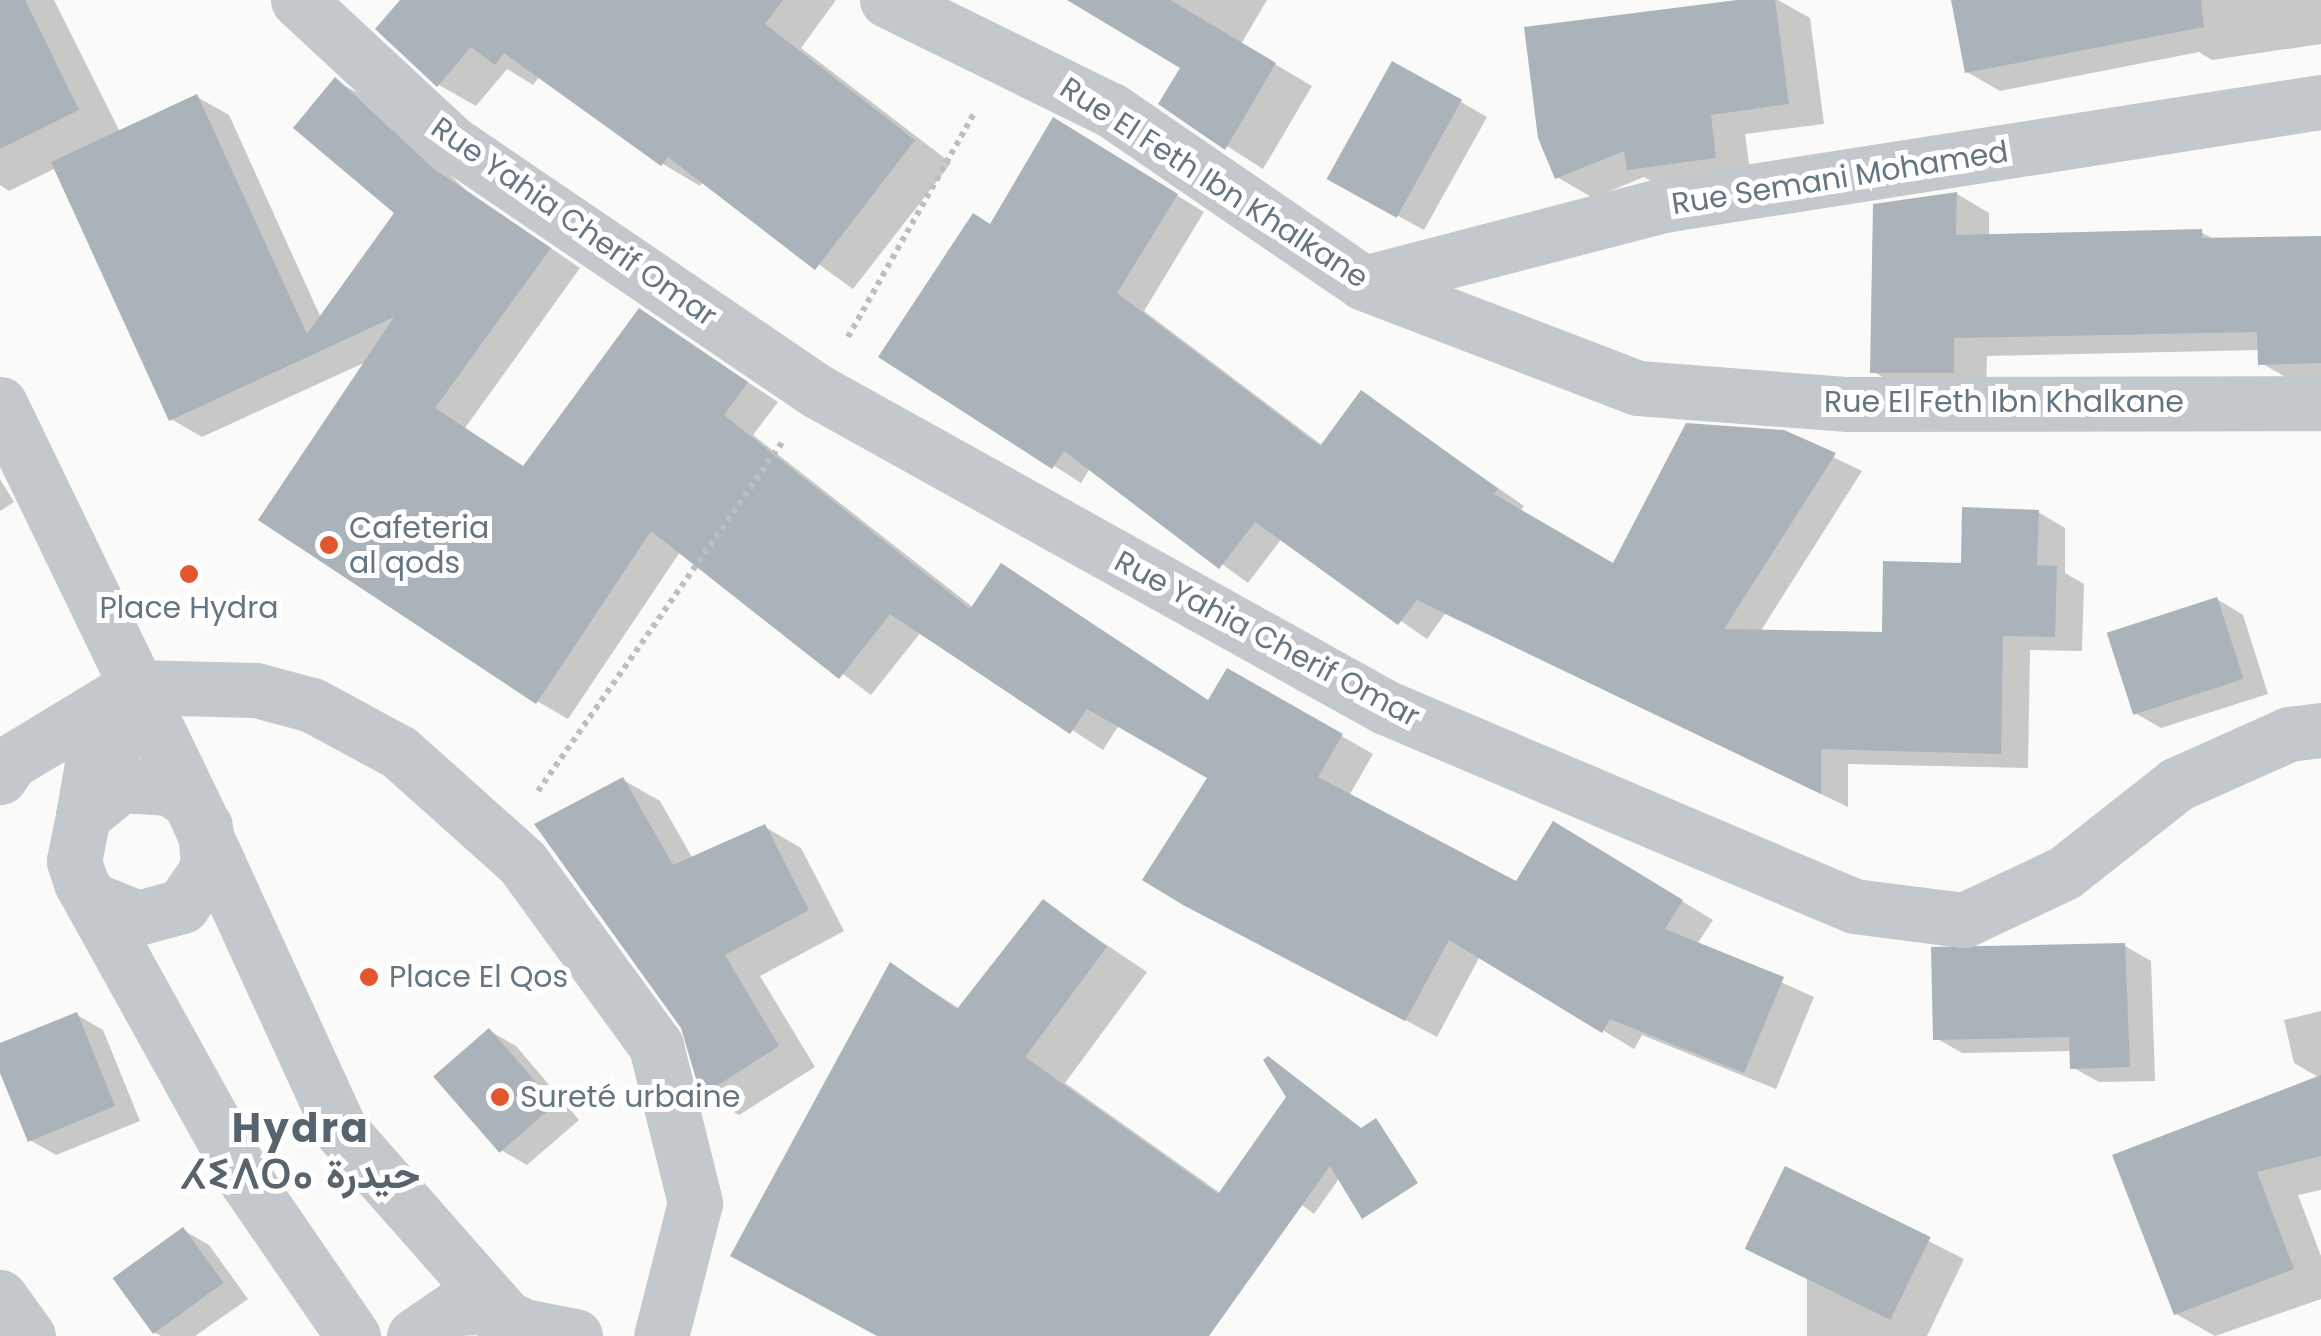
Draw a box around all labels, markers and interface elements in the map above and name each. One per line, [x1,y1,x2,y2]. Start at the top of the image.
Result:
street label: Rue El Feth Ibn Khalkane [1053,70,1375,296]
street label: Rue Yahia Cherif Omar [424,110,724,334]
street label: Rue Semani Mohamed [1669,134,2011,222]
street label: Rue El Feth Ibn Khalkane [1824,384,2184,420]
place label: Cafeteria al qods [349,510,489,580]
marker: Cafeteria al qods [318,534,340,556]
street label: Rue Yahia Cherif Omar [1108,543,1426,735]
marker: Place Hydra [178,563,200,585]
place label: Place Hydra [99,590,279,626]
place label: Place El Qos [389,959,568,995]
marker: Place El Qos [358,966,380,988]
place label: Sureté urbaine [520,1079,740,1115]
marker: Sureté urbaine [489,1086,511,1108]
district label: Hydra ⵃⵉⴷⵔⴰ حيدرة [189,1104,413,1198]

